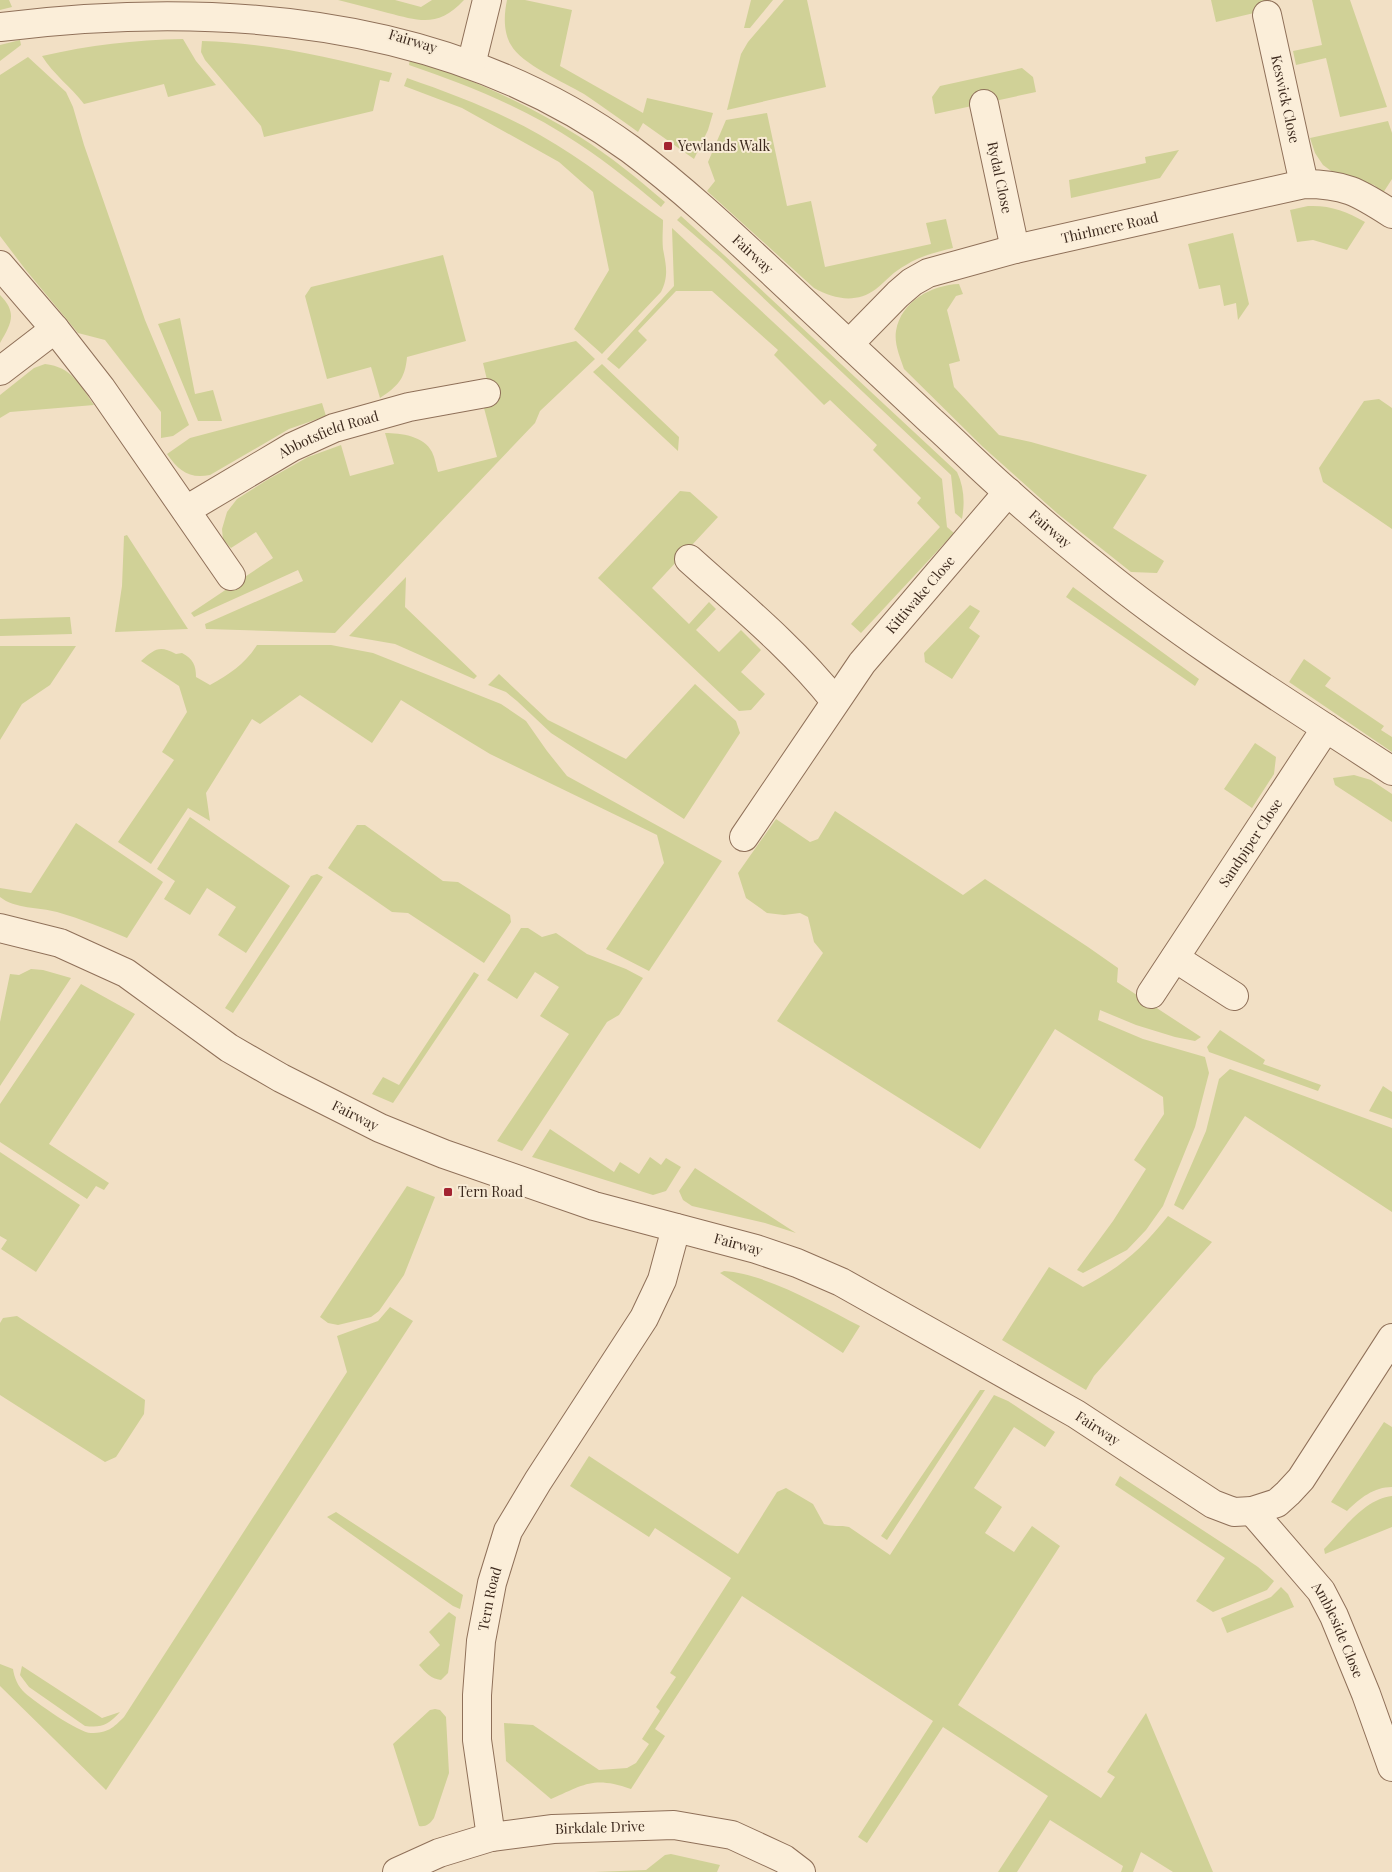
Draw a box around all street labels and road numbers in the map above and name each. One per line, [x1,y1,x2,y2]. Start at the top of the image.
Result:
street label: Fairway [387,24,440,57]
street label: Keswick Close [1267,53,1305,145]
street label: Rydal Close [983,140,1017,215]
street label: Thirlmere Road [1059,207,1160,247]
street label: Fairway [728,230,778,278]
street label: Abbotsfield Road [273,406,381,463]
street label: Fairway [1025,505,1076,552]
street label: Kittiwake Close [881,551,959,637]
street label: Sandpiper Close [1214,794,1286,891]
street label: Fairway [329,1095,382,1135]
street label: Fairway [712,1228,766,1260]
street label: Fairway [1072,1406,1124,1449]
street label: Tern Road [473,1564,505,1633]
street label: Ambleside Close [1307,1577,1368,1680]
street label: Birkdale Drive [555,1816,645,1838]

